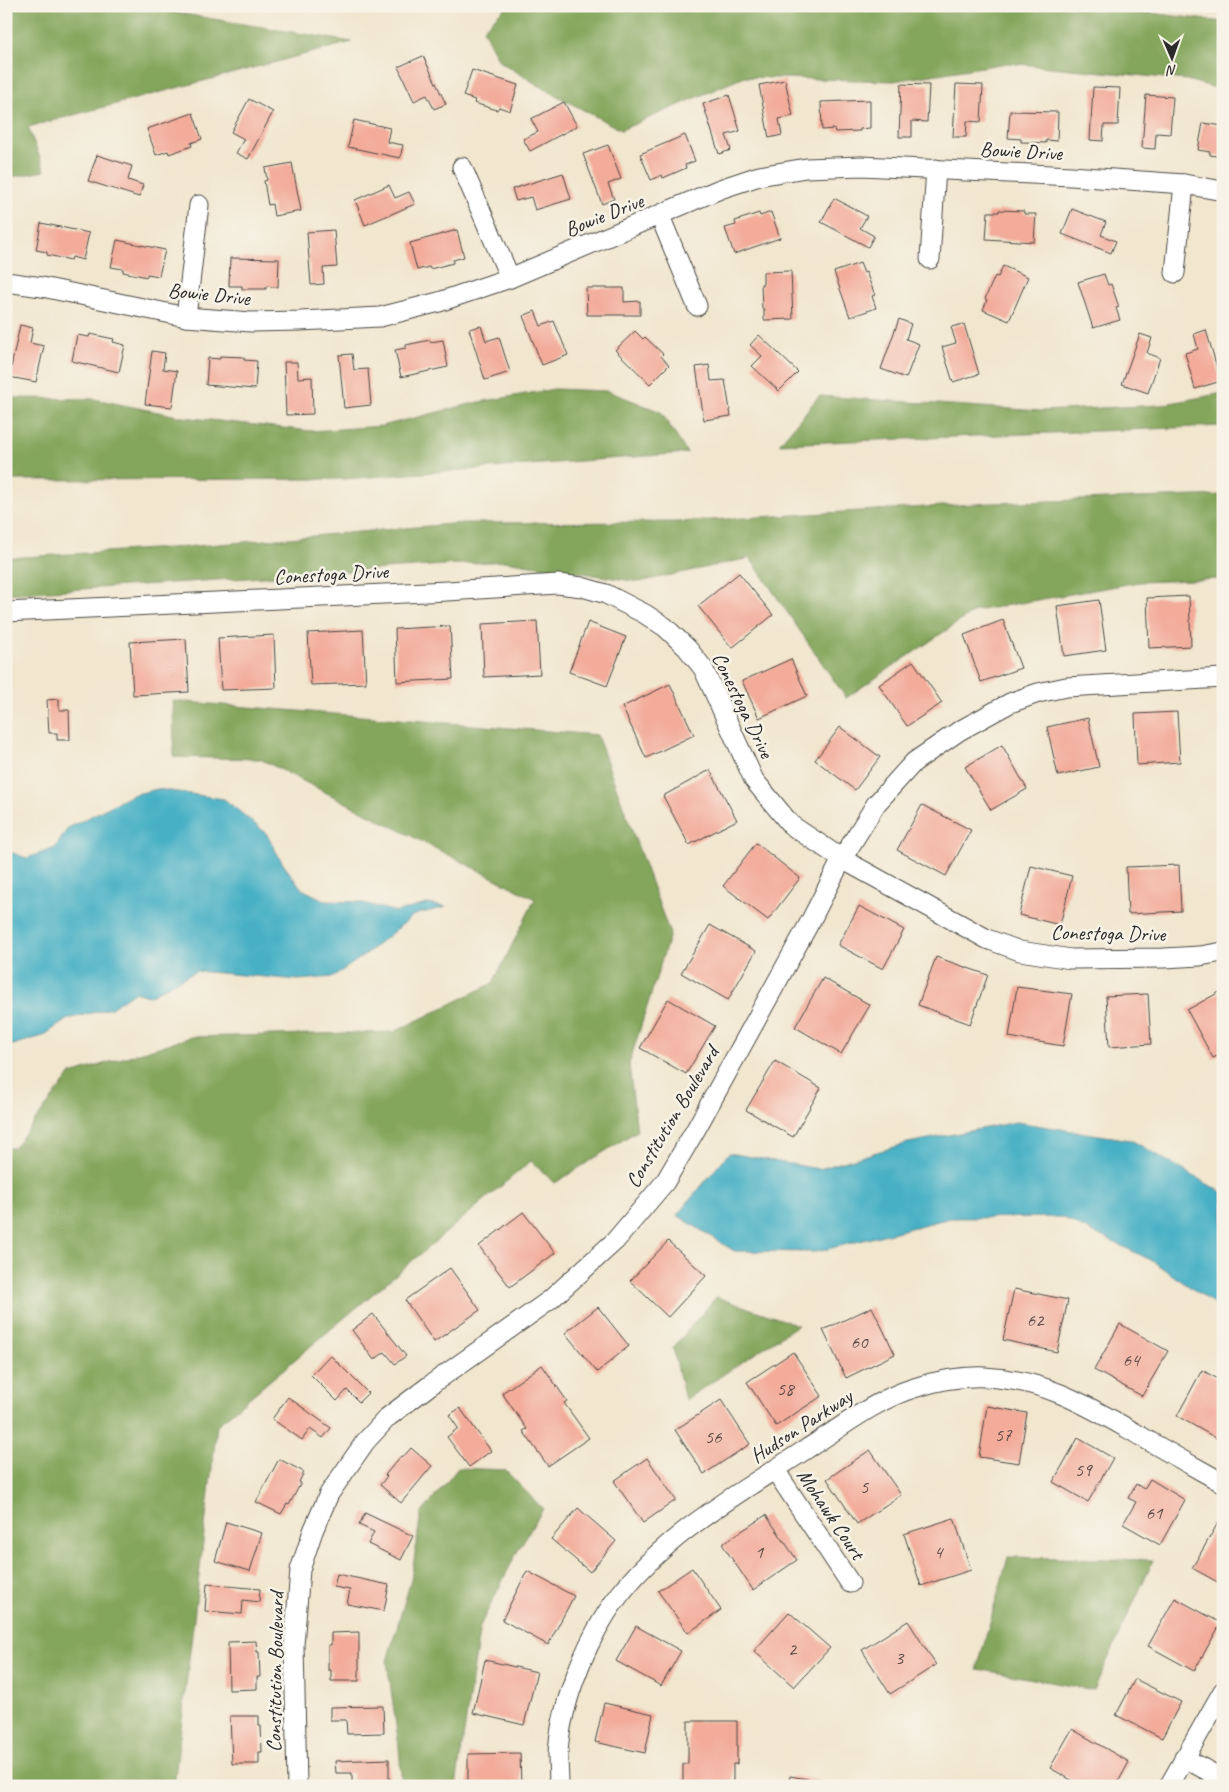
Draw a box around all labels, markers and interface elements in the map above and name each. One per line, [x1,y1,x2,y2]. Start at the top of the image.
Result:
north arrow [1146,32,1196,82]
text: N [1165,62,1177,79]
street label: Bowie Drive [979,136,1064,166]
street label: Bowie Drive [561,187,648,242]
street label: Bowie Drive [167,277,252,311]
street label: Conestoga Drive [273,558,390,590]
street label: Conestoga Drive [706,648,780,763]
street label: Conestoga Drive [1051,919,1167,947]
street label: Constitution Boulevard [620,1038,726,1192]
house number: 62 [1026,1308,1045,1332]
house number: 60 [850,1330,869,1354]
house number: 64 [1122,1348,1142,1372]
house number: 58 [776,1377,796,1401]
street label: Hudson Parkway [745,1382,858,1469]
house number: 57 [994,1423,1013,1447]
house number: 56 [704,1425,723,1449]
house number: 59 [1074,1458,1093,1482]
street label: Mohawk Court [791,1464,872,1566]
house number: 5 [860,1475,870,1499]
house number: 61 [1145,1501,1164,1525]
house number: 1 [755,1540,765,1564]
house number: 4 [934,1540,945,1564]
street label: Constitution Boulevard [261,1588,289,1752]
house number: 2 [788,1637,798,1661]
house number: 3 [895,1646,905,1670]

